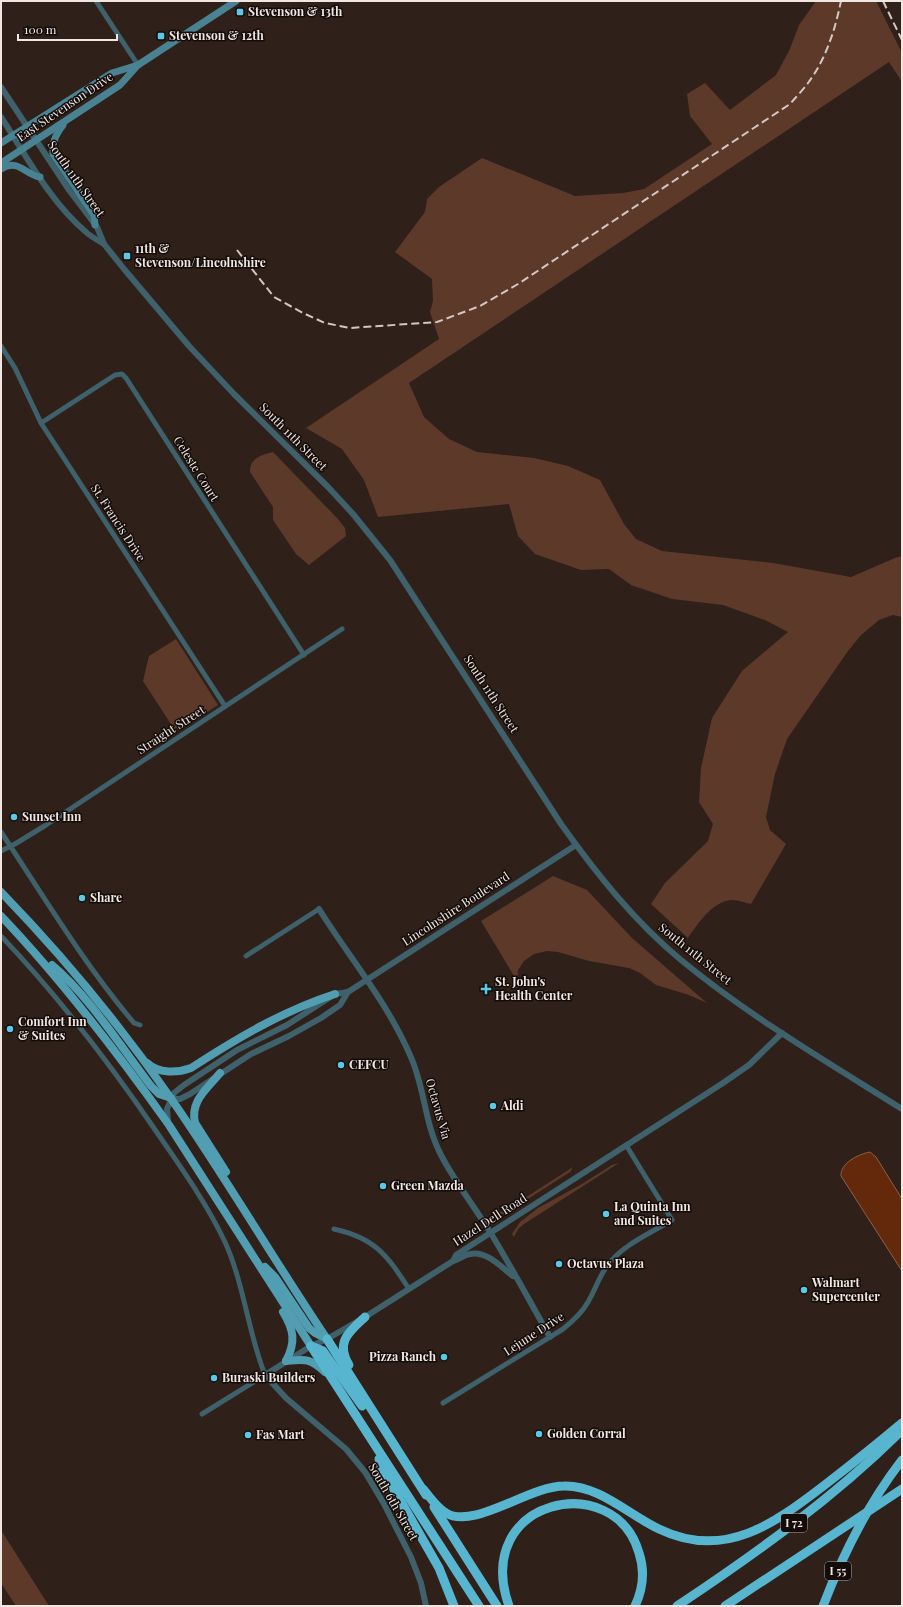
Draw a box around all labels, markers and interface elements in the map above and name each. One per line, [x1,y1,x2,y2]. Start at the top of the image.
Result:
place label: Stevenson & 13th [248,3,343,19]
marker: Stevenson & 13th [235,7,245,17]
scale bar [18,16,117,42]
text: 100 m [24,21,57,37]
place label: Stevenson & 12th [169,27,265,43]
marker: Stevenson & 12th [156,31,166,41]
street label: East Stevenson Drive [13,68,116,144]
street label: South 11th Street [45,137,110,220]
place label: 11th & Stevenson/Lincolnshire [135,240,266,270]
marker: 11th & Stevenson/Lincolnshire [122,251,132,261]
street label: South 11th Street [256,399,332,474]
street label: Celeste Court [171,433,224,505]
street label: St. Francis Drive [88,481,150,564]
street label: South 11th Street [461,651,523,736]
street label: Straight Street [133,701,208,757]
place label: Sunset Inn [22,808,82,824]
marker: Sunset Inn [9,812,19,822]
street label: Lincolnshire Boulevard [399,867,512,949]
place label: Share [90,889,122,905]
marker: Share [77,893,87,903]
street label: South 11th Street [656,919,736,988]
place label: St. John's Health Center [495,973,573,1003]
marker: St. John's Health Center [480,983,492,995]
place label: Comfort Inn & Suites [18,1013,87,1043]
marker: Comfort Inn & Suites [5,1024,15,1034]
place label: CEFCU [349,1056,390,1072]
marker: CEFCU [336,1060,346,1070]
street label: Octavus Via [423,1077,455,1141]
place label: Aldi [500,1097,524,1113]
marker: Aldi [488,1101,498,1111]
place label: Green Mazda [391,1177,465,1193]
marker: Green Mazda [378,1181,388,1191]
street label: Hazel Dell Road [449,1189,530,1249]
place label: La Quinta Inn and Suites [614,1198,691,1228]
marker: La Quinta Inn and Suites [601,1209,611,1219]
place label: Octavus Plaza [567,1255,645,1271]
marker: Octavus Plaza [554,1259,564,1269]
place label: Walmart Supercenter [811,1274,880,1304]
marker: Walmart Supercenter [799,1285,809,1295]
street label: Lejune Drive [500,1308,567,1359]
place label: Pizza Ranch [369,1348,437,1364]
marker: Pizza Ranch [439,1352,449,1362]
place label: Buraski Builders [222,1369,316,1385]
marker: Buraski Builders [209,1373,219,1383]
place label: Golden Corral [547,1425,626,1441]
place label: Fas Mart [256,1426,305,1442]
marker: Golden Corral [534,1429,544,1439]
marker: Fas Mart [243,1430,253,1440]
street label: South 6th Street [365,1460,423,1544]
road number: I 72 [781,1514,807,1532]
road number: I 55 [825,1562,851,1580]

